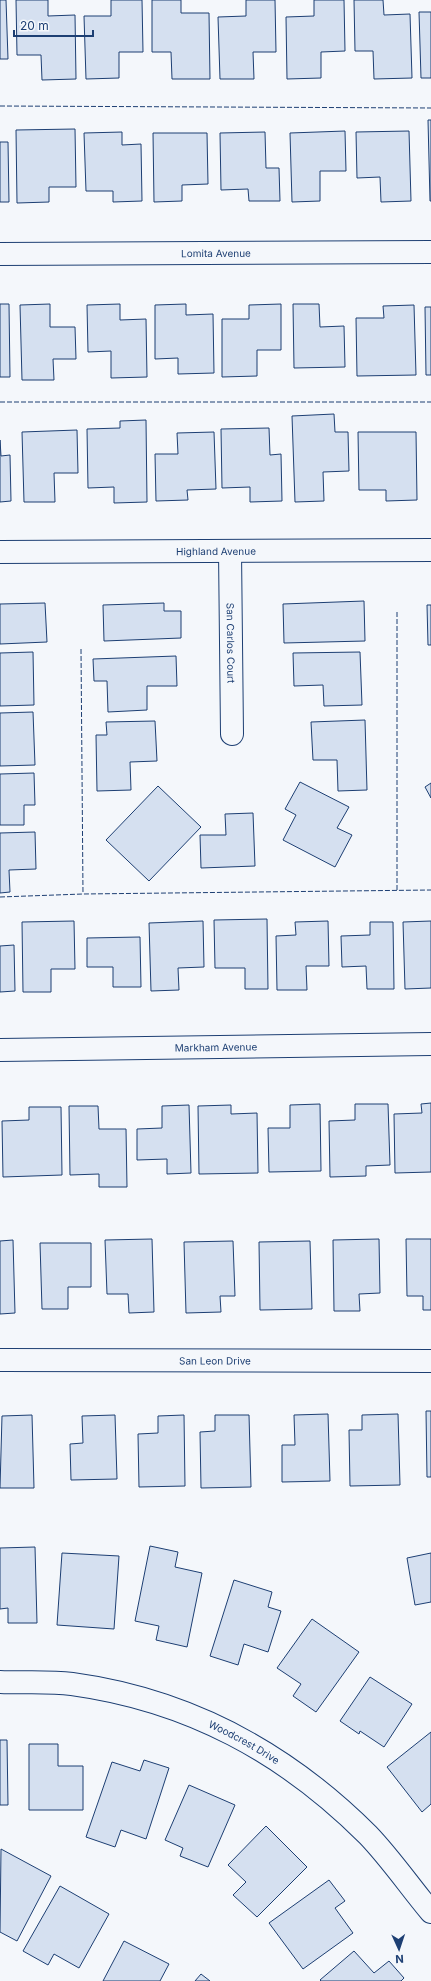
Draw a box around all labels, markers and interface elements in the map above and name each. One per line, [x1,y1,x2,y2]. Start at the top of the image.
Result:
scale bar [14,12,93,38]
text: 20 m [20,18,49,33]
street label: Lomita Avenue [181,247,251,259]
street label: Highland Avenue [176,545,256,557]
street label: San Carlos Court [225,603,237,684]
street label: Markham Avenue [175,1040,257,1054]
street label: San Leon Drive [179,1354,251,1367]
street label: Woodcrest Drive [207,1718,282,1766]
north arrow [379,1929,419,1969]
text: N [395,1952,404,1966]

